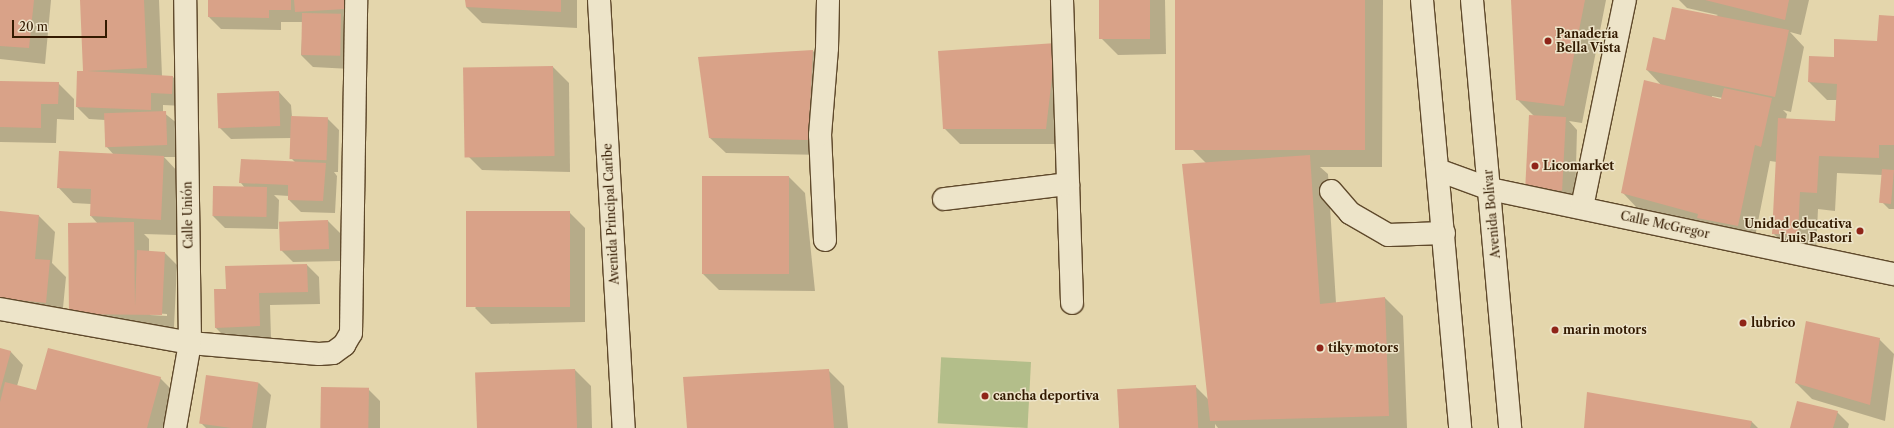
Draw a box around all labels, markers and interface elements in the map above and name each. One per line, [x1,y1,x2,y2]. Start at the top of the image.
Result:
scale bar [14,12,109,38]
text: 20 m [19,19,48,34]
place label: Panadería Bella Vista [1556,27,1621,55]
marker: Panadería Bella Vista [1543,36,1553,46]
street label: Avenida Principal Caribe [600,143,622,285]
place label: Licomarket [1543,159,1614,173]
marker: Licomarket [1530,161,1540,171]
street label: Avenida Bolívar [1481,169,1503,259]
street label: Calle Unión [180,181,196,249]
street label: Calle McGregor [1619,209,1711,241]
place label: Unidad educativa Luis Pastori [1744,217,1852,245]
marker: Unidad educativa Luis Pastori [1855,226,1865,236]
place label: lubrico [1751,316,1795,330]
marker: lubrico [1738,318,1748,328]
place label: marin motors [1563,323,1647,337]
marker: marin motors [1550,325,1560,335]
place label: tiky motors [1328,341,1399,355]
marker: tiky motors [1315,343,1325,353]
place label: cancha deportiva [993,389,1099,403]
marker: cancha deportiva [980,391,990,401]

